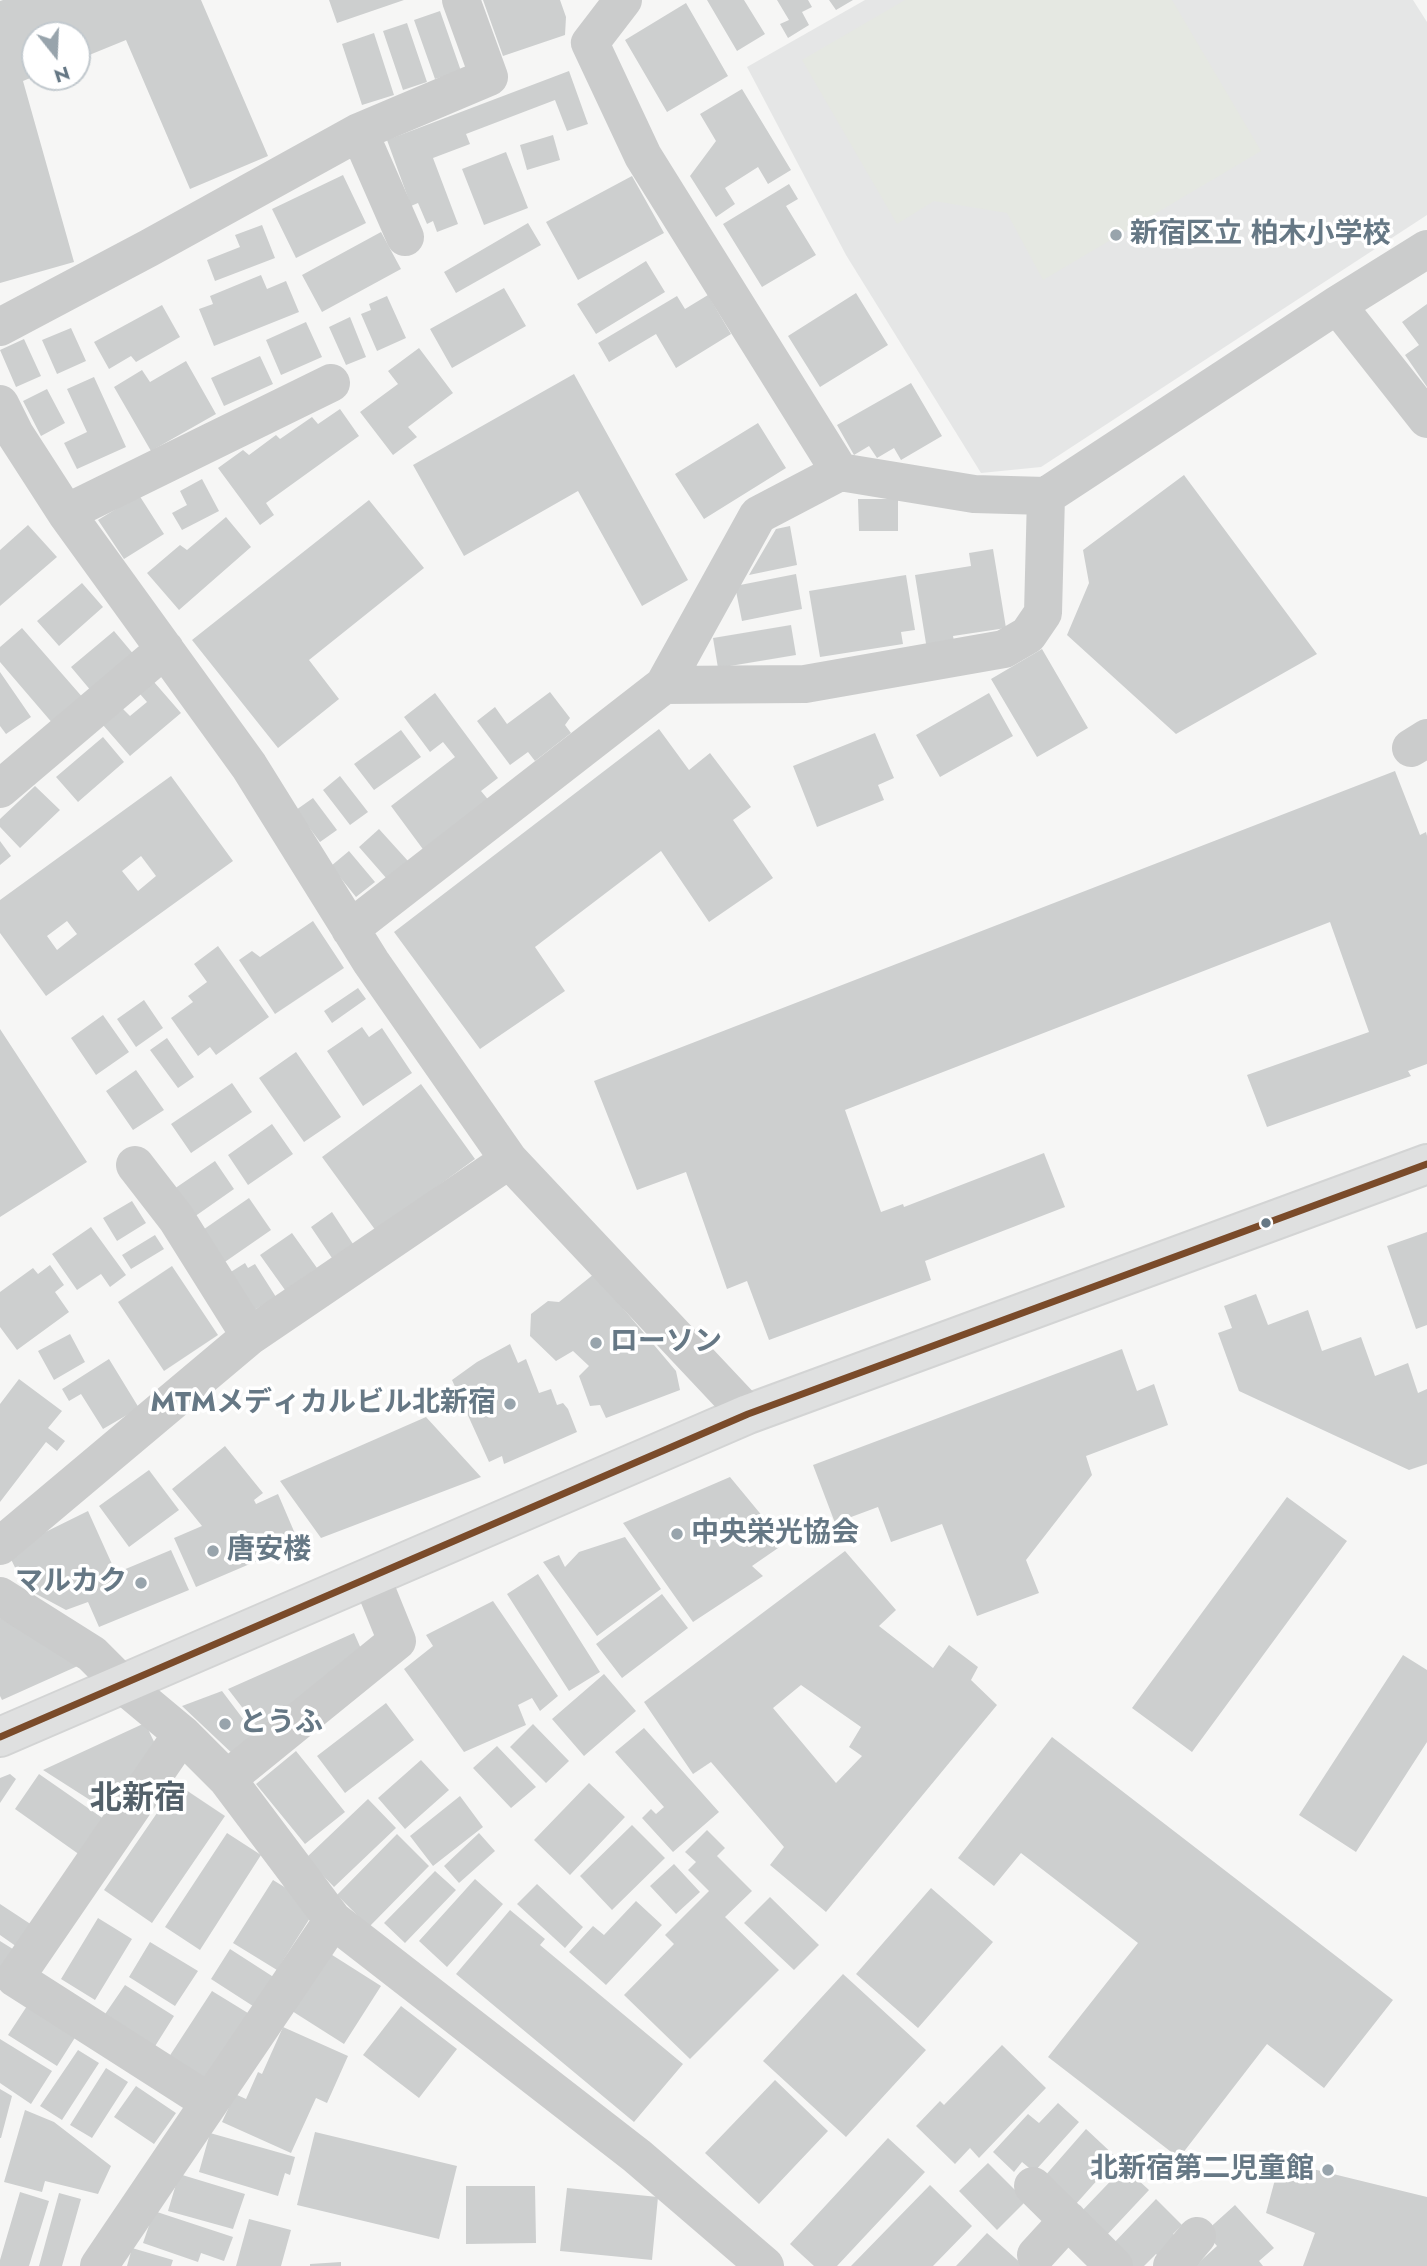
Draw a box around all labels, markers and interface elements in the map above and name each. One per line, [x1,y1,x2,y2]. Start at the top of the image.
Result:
north arrow [21,21,91,91]
text: N [51,59,73,90]
place label: 新宿区立 柏木小学校 [1130,218,1390,252]
marker: 新宿区立 柏木小学校 [1108,227,1124,243]
unlabelled marker [1259,1216,1273,1230]
place label: ローソン [610,1326,722,1360]
marker: ローソン [588,1335,604,1351]
place label: MTMメディカルビル北新宿 [150,1387,496,1421]
marker: MTMメディカルビル北新宿 [502,1396,518,1412]
place label: 中央栄光協会 [691,1517,859,1551]
marker: 中央栄光協会 [669,1526,685,1542]
place label: 唐安楼 [227,1534,311,1568]
marker: 唐安楼 [205,1543,221,1559]
place label: マルカク [15,1566,127,1600]
marker: マルカク [133,1575,149,1591]
place label: とうふ [239,1707,323,1741]
marker: とうふ [217,1716,233,1732]
district label: 北新宿 [90,1781,186,1819]
place label: 北新宿第二児童館 [1090,2153,1314,2187]
marker: 北新宿第二児童館 [1320,2162,1336,2178]

